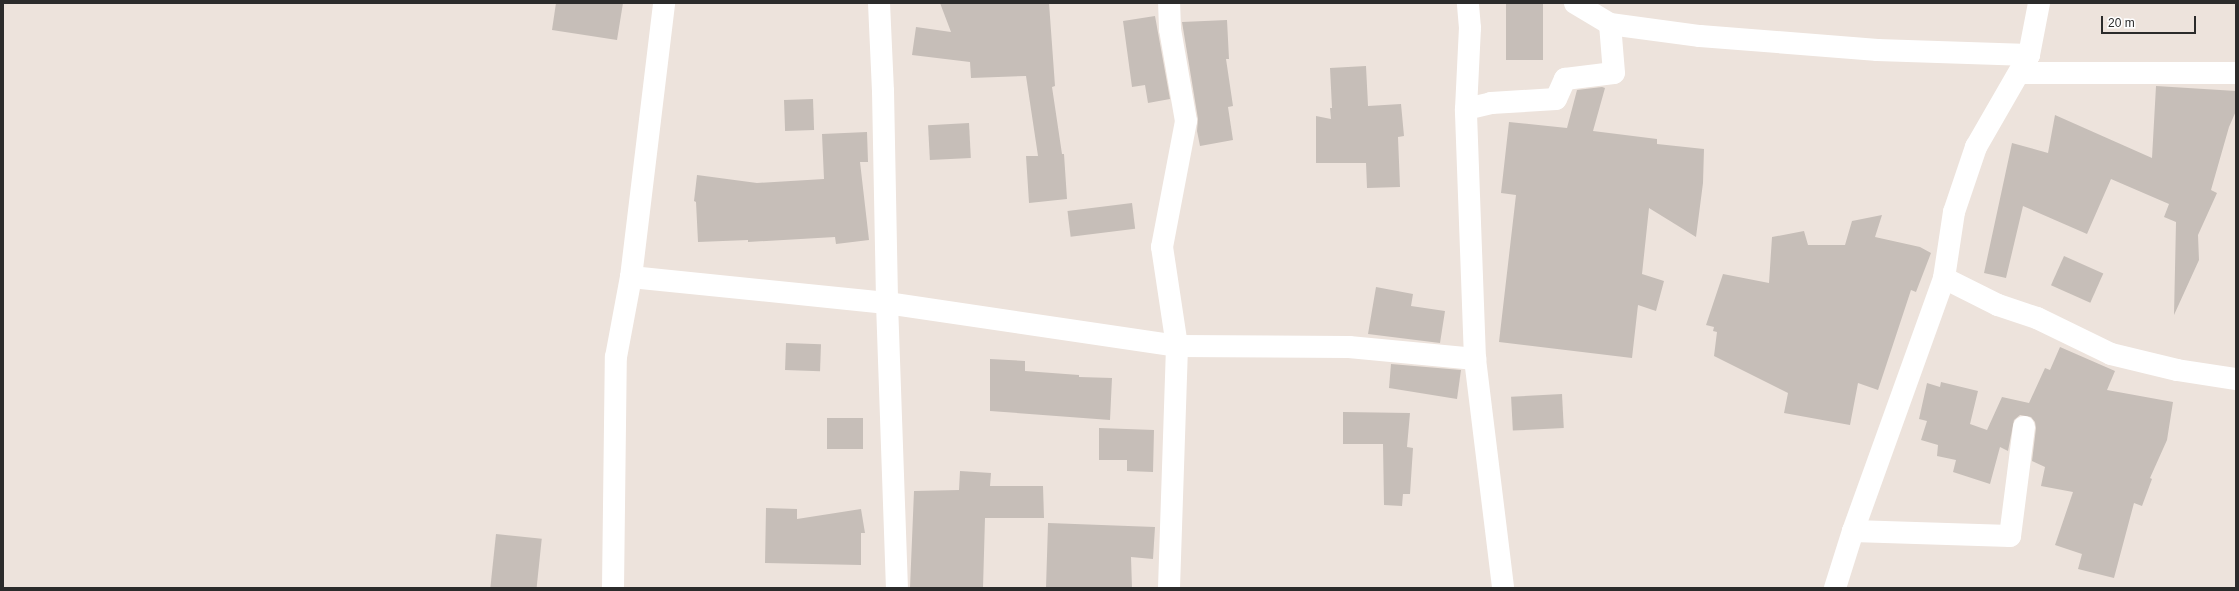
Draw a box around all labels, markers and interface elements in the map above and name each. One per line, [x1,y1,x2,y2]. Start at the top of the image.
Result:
scale bar [2103,8,2198,34]
text: 20 m [2108,16,2135,30]

